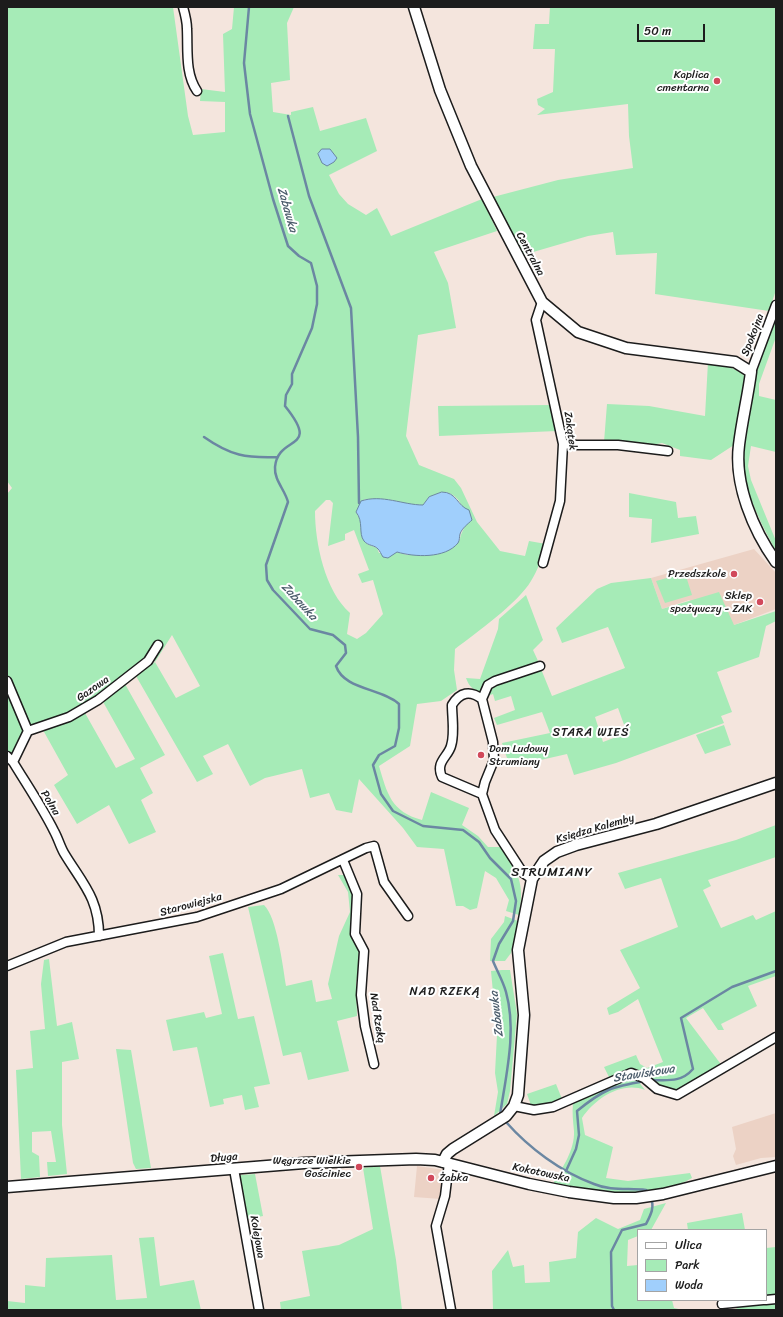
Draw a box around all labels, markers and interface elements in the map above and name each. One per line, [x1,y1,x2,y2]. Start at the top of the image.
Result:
scale bar [639,16,707,42]
text: 50 m [644,20,671,42]
place label: Kaplica cmentarna [657,68,709,94]
marker: Kaplica cmentarna [712,76,722,86]
water label: Zabawka [274,186,300,234]
street label: Centralna [513,230,547,278]
street label: Spokojna [739,312,767,358]
street label: Zakątek [561,411,579,451]
place label: Przedszkole [668,567,726,581]
marker: Przedszkole [729,569,739,579]
water label: Zabawka [278,580,320,624]
place label: Sklep spożywczy - ZAK [670,589,752,615]
marker: Sklep spożywczy - ZAK [755,597,765,607]
street label: Gazowa [74,673,112,705]
district label: STARA WIEŚ [553,726,629,740]
place label: Dom Ludowy Strumiany [489,742,548,768]
marker: Dom Ludowy Strumiany [476,750,486,760]
street label: Polna [37,788,63,818]
street label: Księdza Kalemby [554,812,636,846]
district label: STRUMIANY [512,865,592,881]
street label: Starowiejska [159,890,223,920]
district label: NAD RZEKĄ [409,985,481,999]
water label: Zabawka [487,990,507,1038]
street label: Nad Rzeką [367,992,387,1044]
water label: Stawiskowa [612,1062,676,1086]
street label: Długa [210,1150,238,1166]
place label: Węgrzce Wielkie Gościniec [273,1154,351,1180]
street label: Kokotowska [511,1161,571,1185]
marker: Węgrzce Wielkie Gościniec [354,1162,364,1172]
place label: Żabka [439,1171,468,1185]
marker: Żabka [426,1173,436,1183]
street label: Kolejowa [247,1215,267,1259]
legend [637,1229,767,1301]
text: Ulica [675,1234,702,1256]
text: Park [675,1254,700,1276]
text: Woda [675,1274,703,1296]

